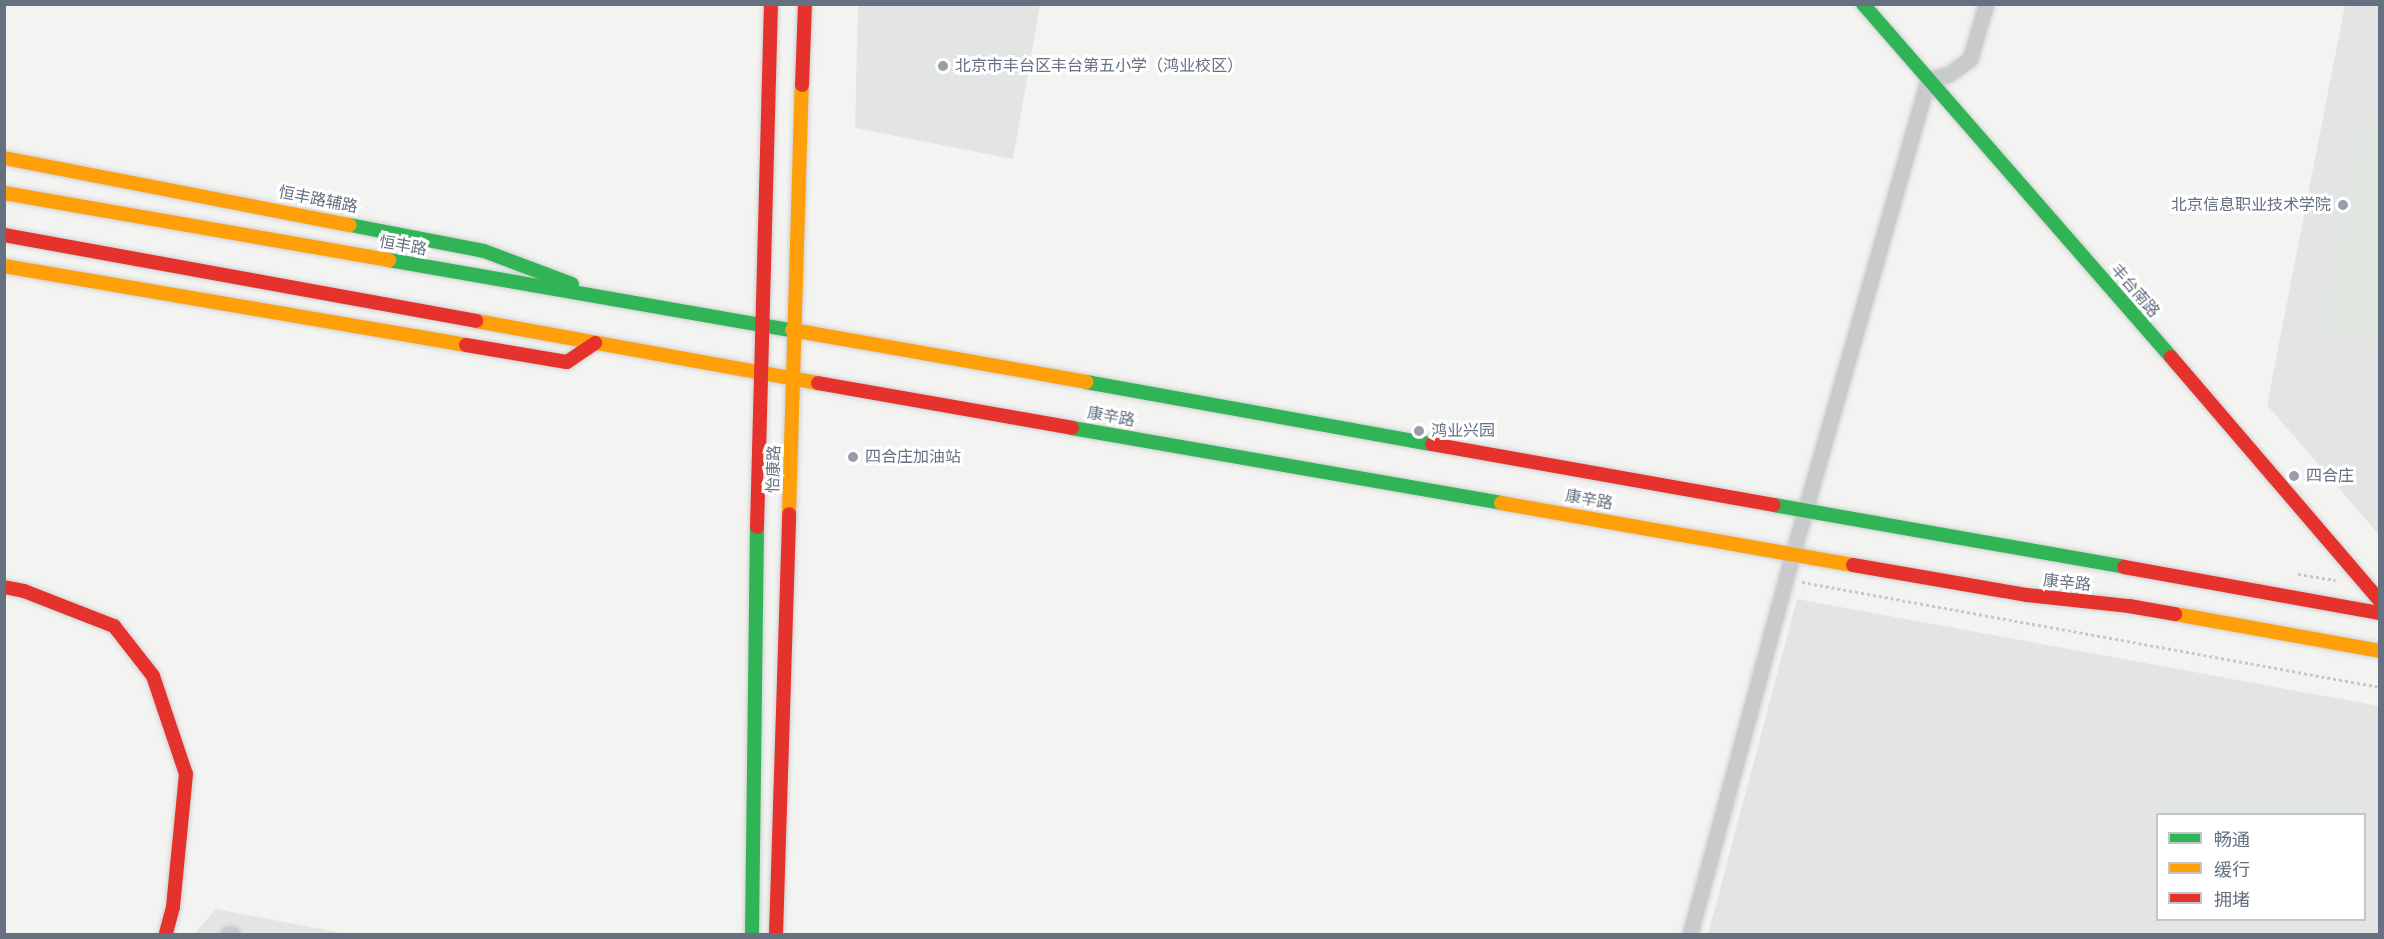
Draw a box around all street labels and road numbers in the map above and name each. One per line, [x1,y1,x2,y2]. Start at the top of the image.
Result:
street label: 恒丰路辅路 [277,183,359,217]
street label: 恒丰路 [378,232,428,260]
street label: 丰台南路 [2107,261,2163,321]
street label: 康辛路 [1086,403,1136,431]
street label: 怡康路 [764,445,784,493]
street label: 康辛路 [1564,486,1614,514]
street label: 康辛路 [2042,571,2092,595]

